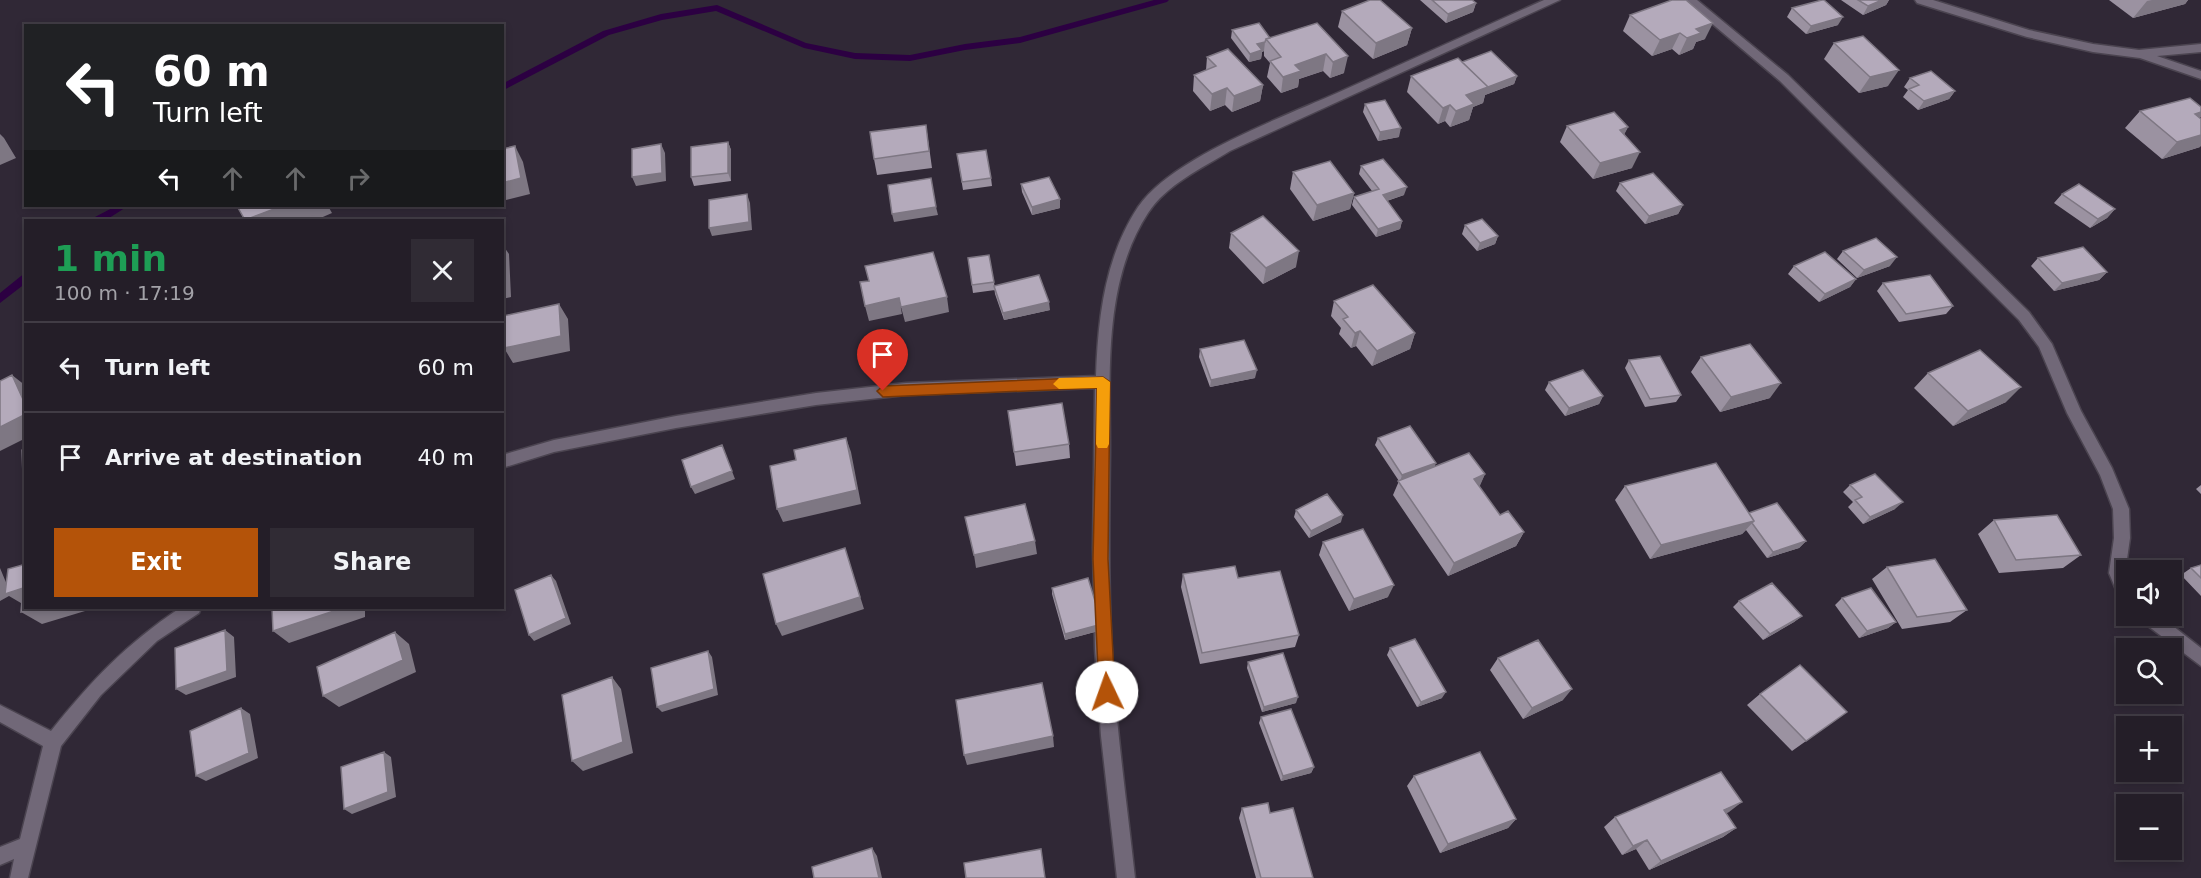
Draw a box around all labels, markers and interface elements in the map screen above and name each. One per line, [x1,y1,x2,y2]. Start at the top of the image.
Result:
text: 60 m [153,47,270,96]
icon: left [54,48,132,126]
text: Turn left [153,97,263,128]
icon: left [153,162,186,195]
icon: ahead [216,162,249,195]
icon: ahead [279,162,312,195]
icon: right [342,162,375,195]
text: 1 min [54,238,167,279]
button: close [411,239,474,302]
text: 100 m · 17:19 [54,281,195,305]
pin [857,329,908,391]
icon: arrive [866,338,899,371]
icon: left [54,351,87,384]
text: Turn left [105,355,210,380]
text: 60 m [418,355,474,380]
icon: arrive [54,441,87,474]
text: Arrive at destination [105,445,362,470]
text: 40 m [418,445,474,470]
button: Exit [54,528,258,597]
button: Share [270,528,474,597]
map controls [2116,560,2182,860]
button: sound [2116,560,2182,626]
button: search [2116,638,2182,704]
position arrow [1075,660,1139,724]
button: + [2116,716,2182,782]
button: − [2116,794,2182,860]

